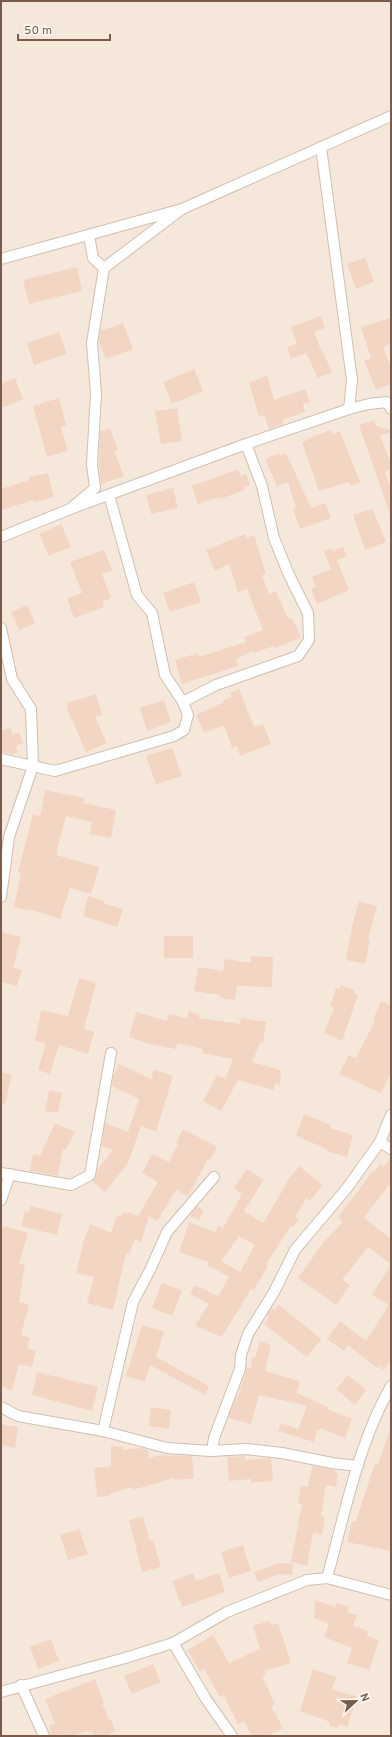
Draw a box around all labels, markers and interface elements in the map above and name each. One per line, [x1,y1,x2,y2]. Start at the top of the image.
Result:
scale bar [18,16,110,42]
text: 50 m [24,23,52,39]
north arrow [336,1681,376,1721]
text: N [356,1691,372,1704]

